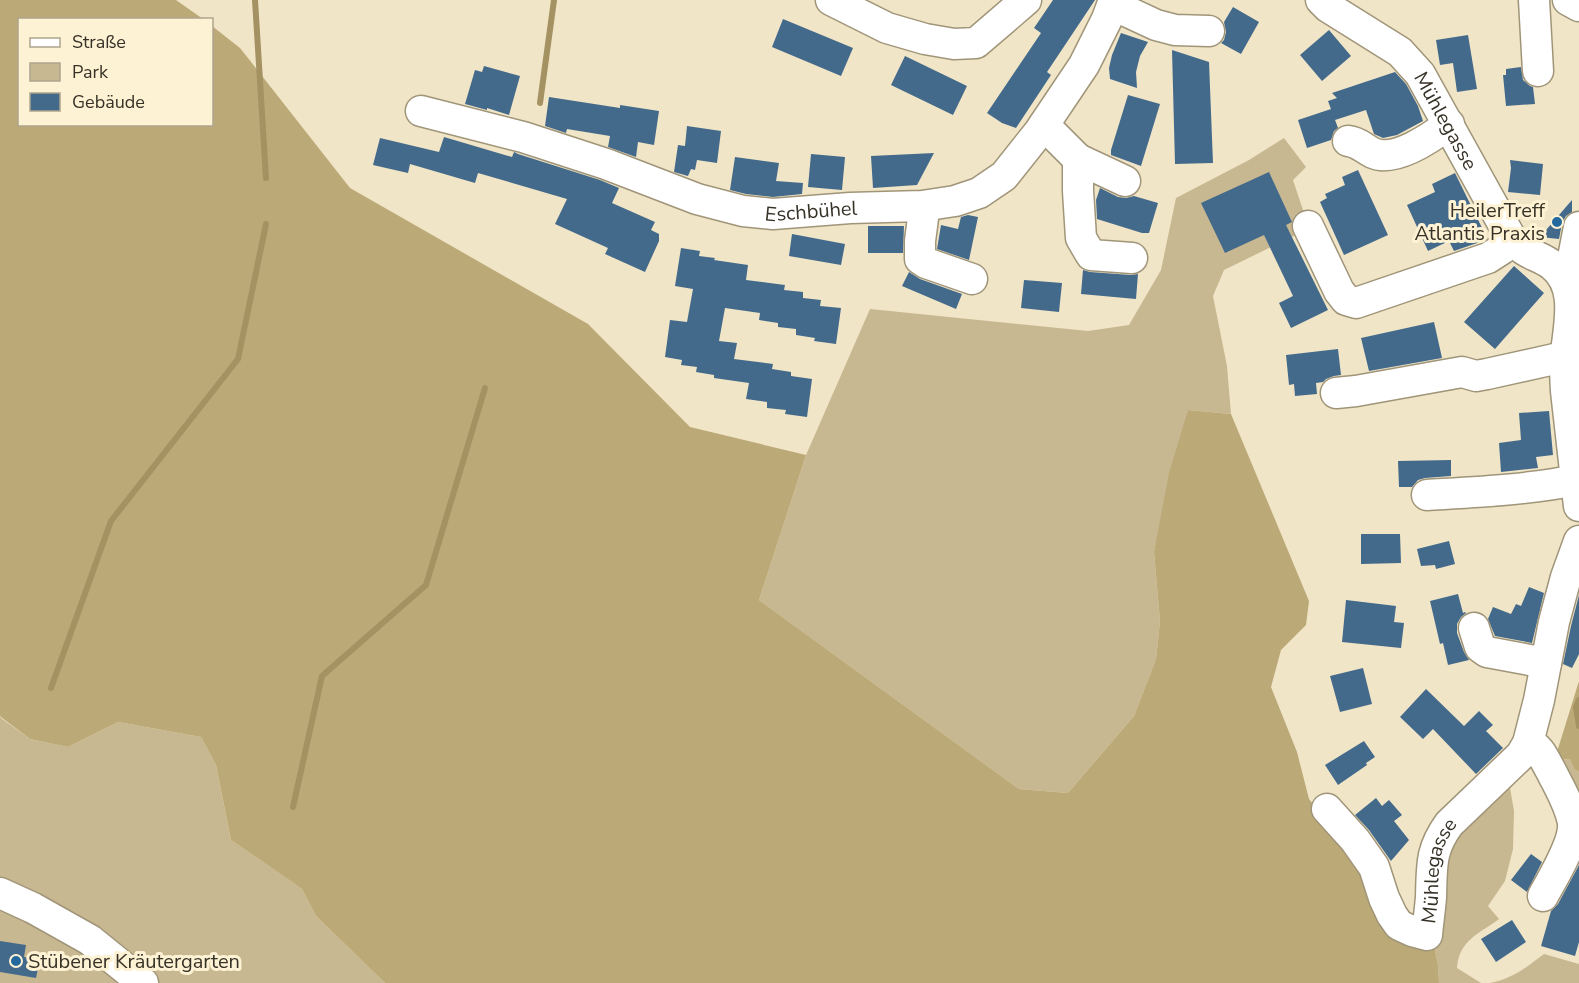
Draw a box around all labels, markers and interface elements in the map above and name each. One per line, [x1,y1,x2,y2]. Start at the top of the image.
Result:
legend [18,18,213,126]
text: Straße [72,30,126,54]
text: Park [72,60,109,84]
street label: Mühlegasse [1407,67,1484,175]
text: Gebäude [72,90,145,114]
street label: Eschbühel [764,195,858,228]
place label: HeilerTreff Atlantis Praxis [1415,197,1545,247]
marker: HeilerTreff Atlantis Praxis [1550,215,1564,229]
street label: Mühlegasse [1415,812,1463,925]
place label: Stübener Kräutergarten [28,948,240,975]
marker: Stübener Kräutergarten [9,954,23,968]

